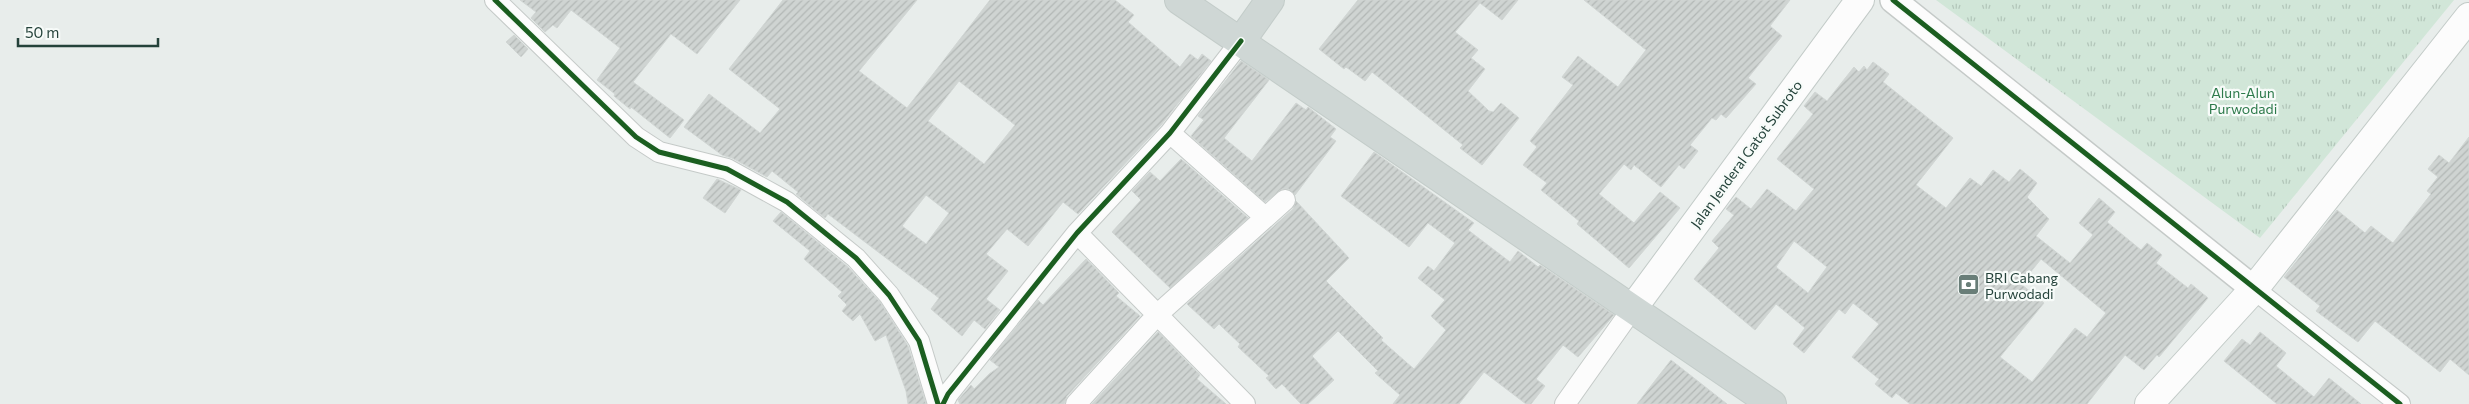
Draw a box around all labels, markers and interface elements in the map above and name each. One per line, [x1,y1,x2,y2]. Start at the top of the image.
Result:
scale bar [18,15,158,47]
text: 50 m [25,23,59,41]
street label: Jalan Jenderal Gatot Subroto [1687,77,1805,231]
park label: Alun-Alun Purwodadi [2209,84,2277,117]
place label: BRI Cabang Purwodadi [1985,269,2059,302]
bank icon: BRI Cabang Purwodadi [1957,273,1981,297]

